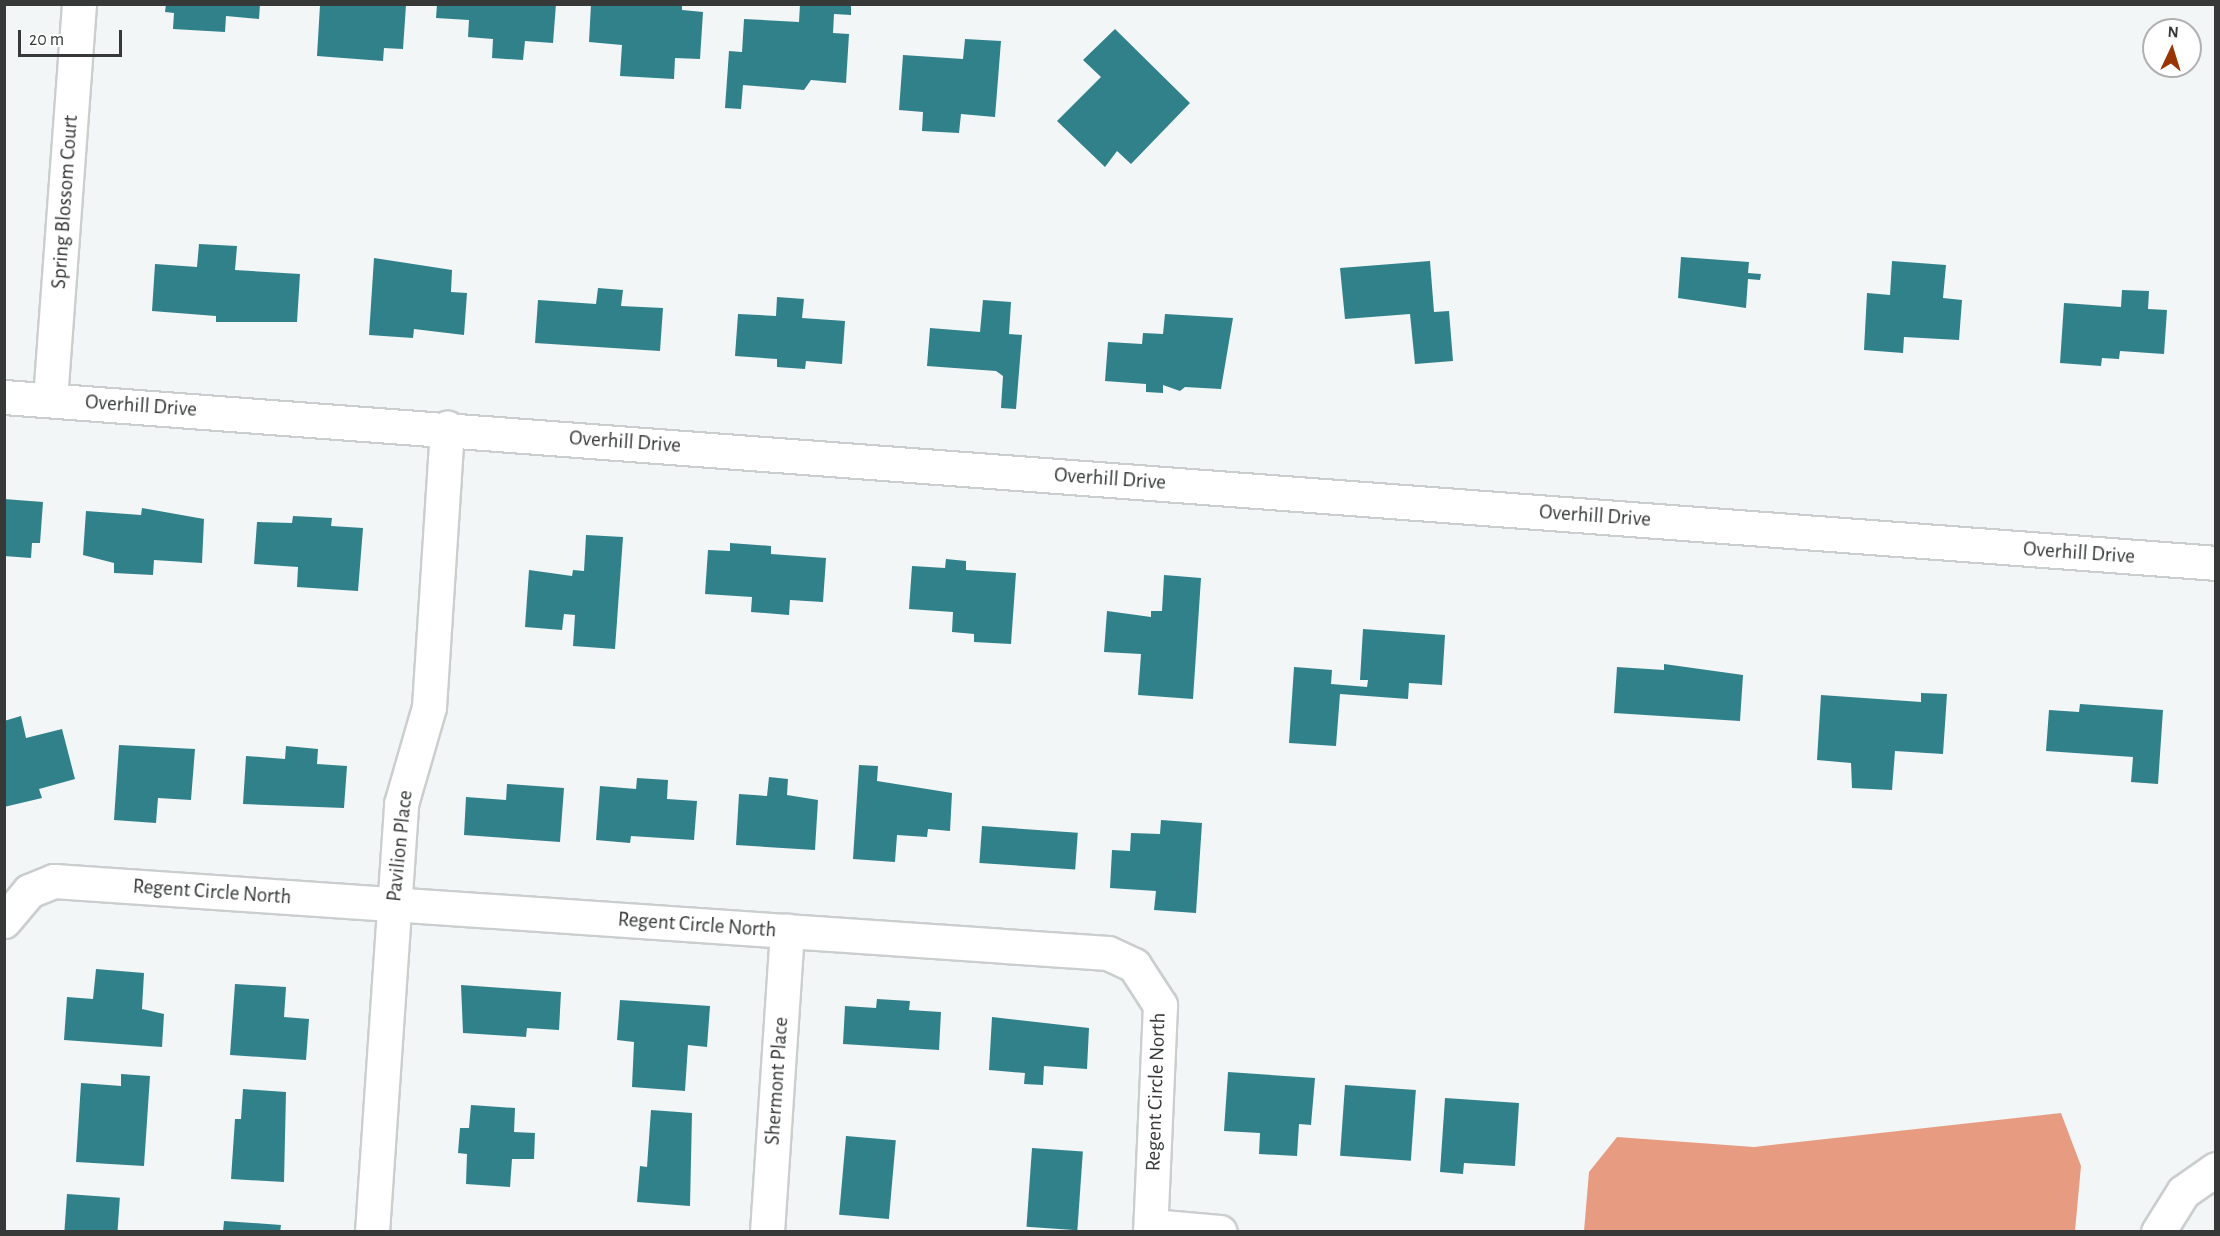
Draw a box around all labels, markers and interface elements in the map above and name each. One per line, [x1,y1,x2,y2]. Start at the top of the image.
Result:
scale bar [21,18,124,56]
north arrow [2142,18,2202,78]
text: N [2167,24,2179,40]
text: 20 m [29,31,64,49]
street label: Spring Blossom Court [46,114,84,290]
street label: Overhill Drive [84,390,198,422]
street label: Overhill Drive [568,426,682,458]
street label: Overhill Drive [1053,463,1167,495]
street label: Overhill Drive [1538,500,1652,532]
street label: Overhill Drive [2022,537,2136,569]
street label: Pavilion Place [382,789,418,903]
street label: Regent Circle North [132,874,292,910]
street label: Regent Circle North [617,907,777,943]
street label: Regent Circle North [1141,1012,1171,1172]
street label: Shermont Place [760,1016,794,1146]

